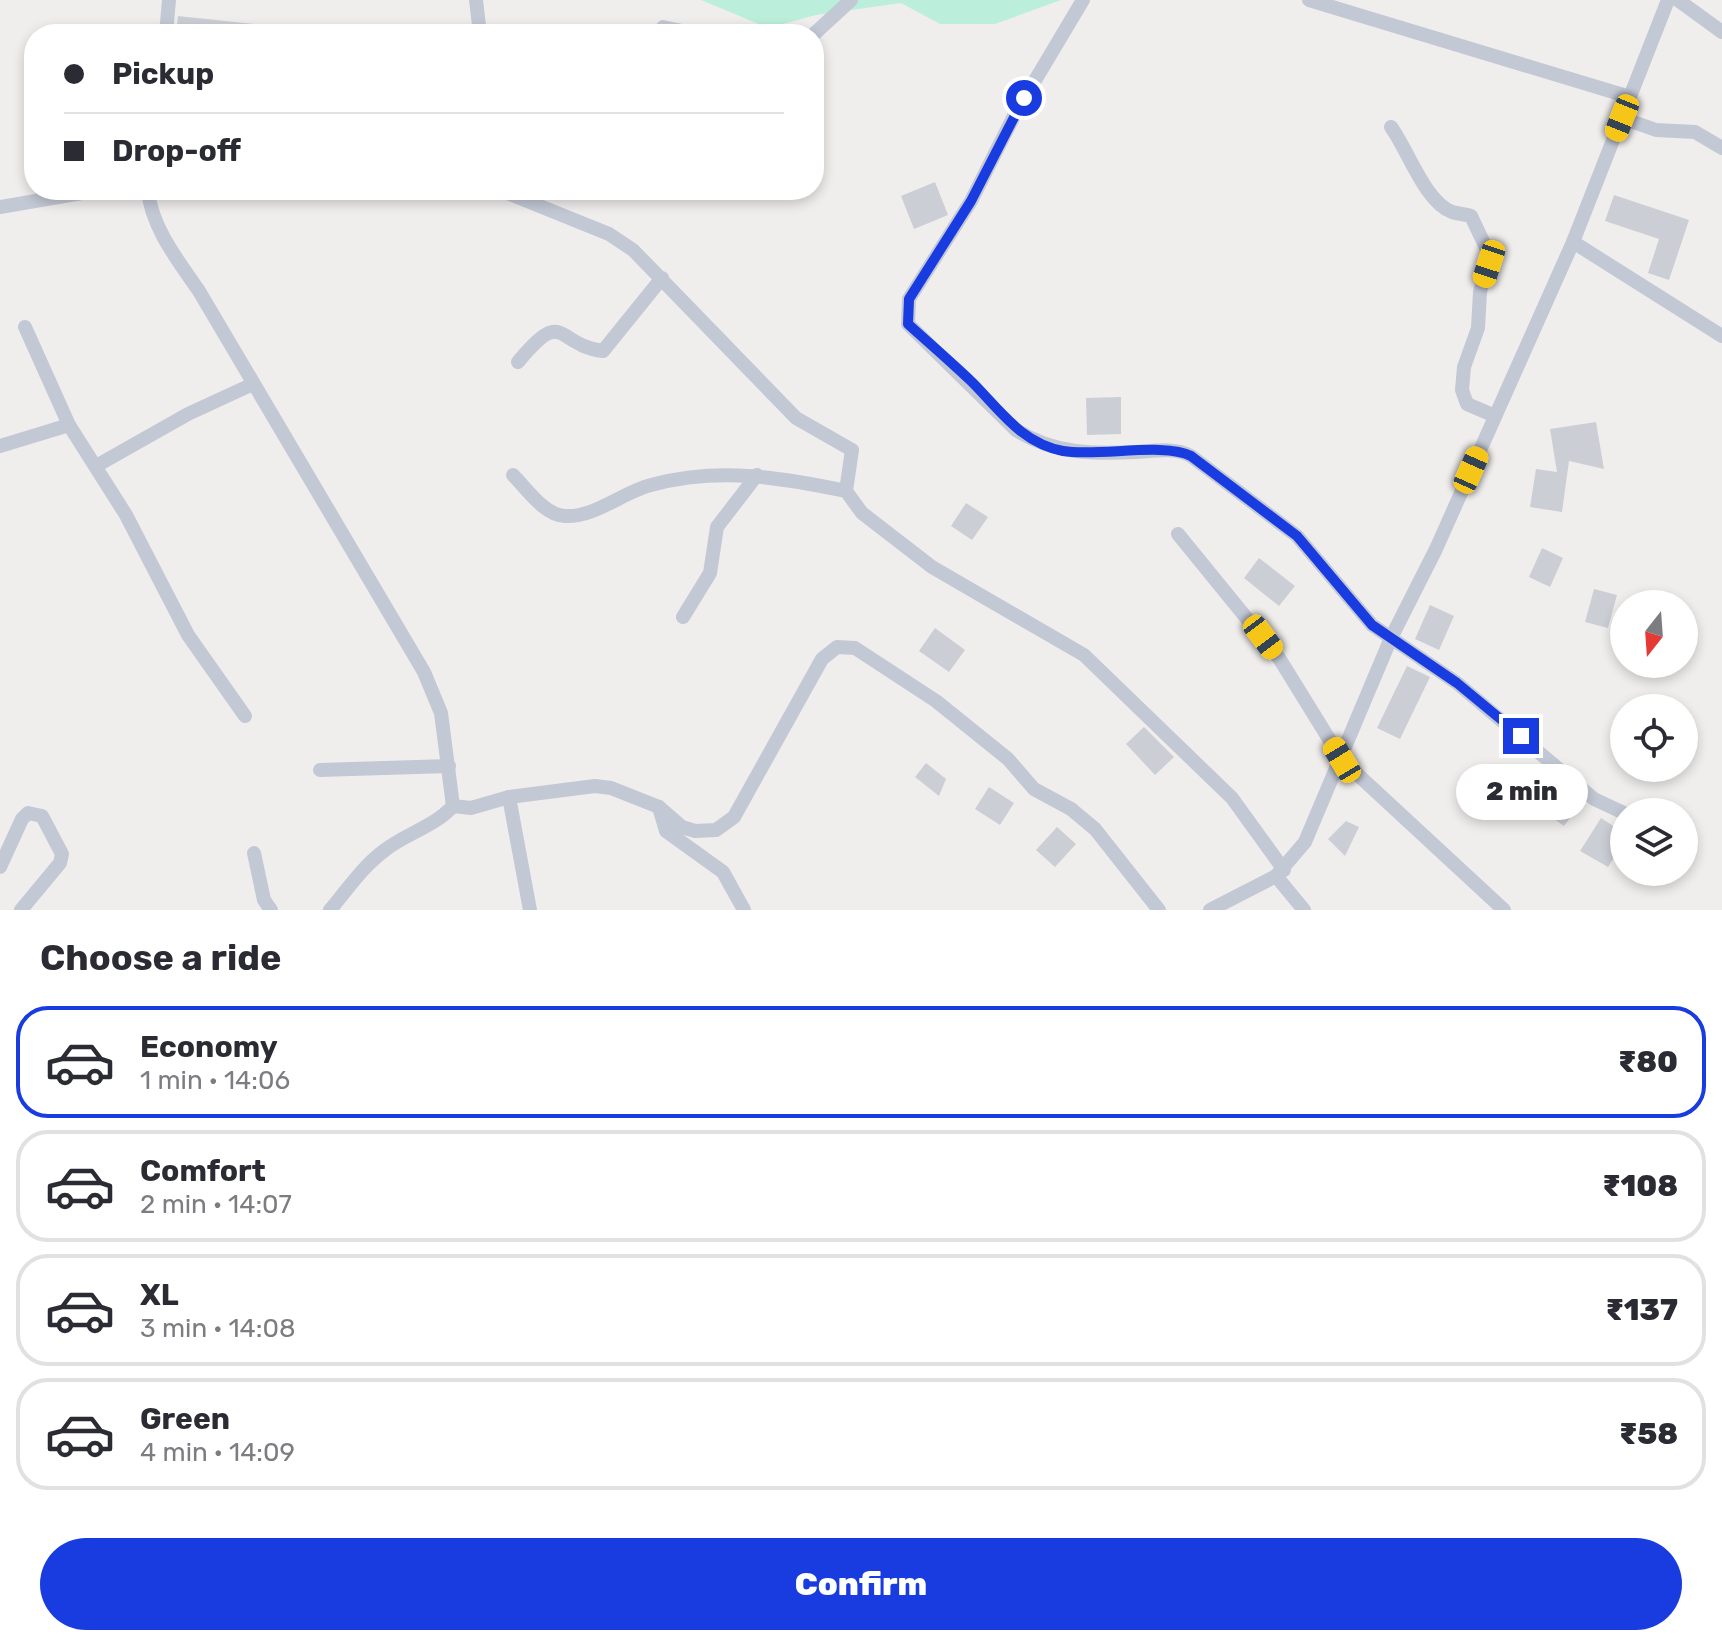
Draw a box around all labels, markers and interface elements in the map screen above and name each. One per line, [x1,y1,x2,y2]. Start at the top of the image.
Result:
text: Pickup [112,56,214,92]
route start [1006,80,1042,116]
car [1602,91,1642,145]
text: Drop-off [112,133,241,169]
car [1470,237,1508,291]
car [1450,443,1492,497]
north arrow [1610,590,1698,678]
map controls [1610,590,1698,886]
car [1239,611,1287,663]
button: locate [1610,694,1698,782]
route end [1503,718,1539,754]
car [1319,733,1365,787]
callout: 2 min [1455,764,1587,820]
text: 2 min [1486,776,1558,807]
button: layers [1610,798,1698,886]
text: Choose a ride [40,936,281,979]
icon: car [44,1026,116,1098]
text: Economy [140,1029,278,1065]
text: ₹80 [1618,1044,1678,1080]
text: 1 min · 14:06 [140,1065,290,1096]
icon: car [44,1150,116,1222]
text: Comfort [140,1153,266,1189]
text: ₹108 [1602,1168,1678,1204]
text: 2 min · 14:07 [140,1189,292,1220]
icon: car [44,1274,116,1346]
text: XL [140,1277,179,1313]
text: ₹137 [1606,1292,1678,1328]
text: 3 min · 14:08 [140,1313,295,1344]
icon: car [44,1398,116,1470]
text: Green [140,1401,230,1437]
text: ₹58 [1619,1416,1678,1452]
text: 4 min · 14:09 [140,1437,295,1468]
button: Confirm [40,1538,1682,1630]

